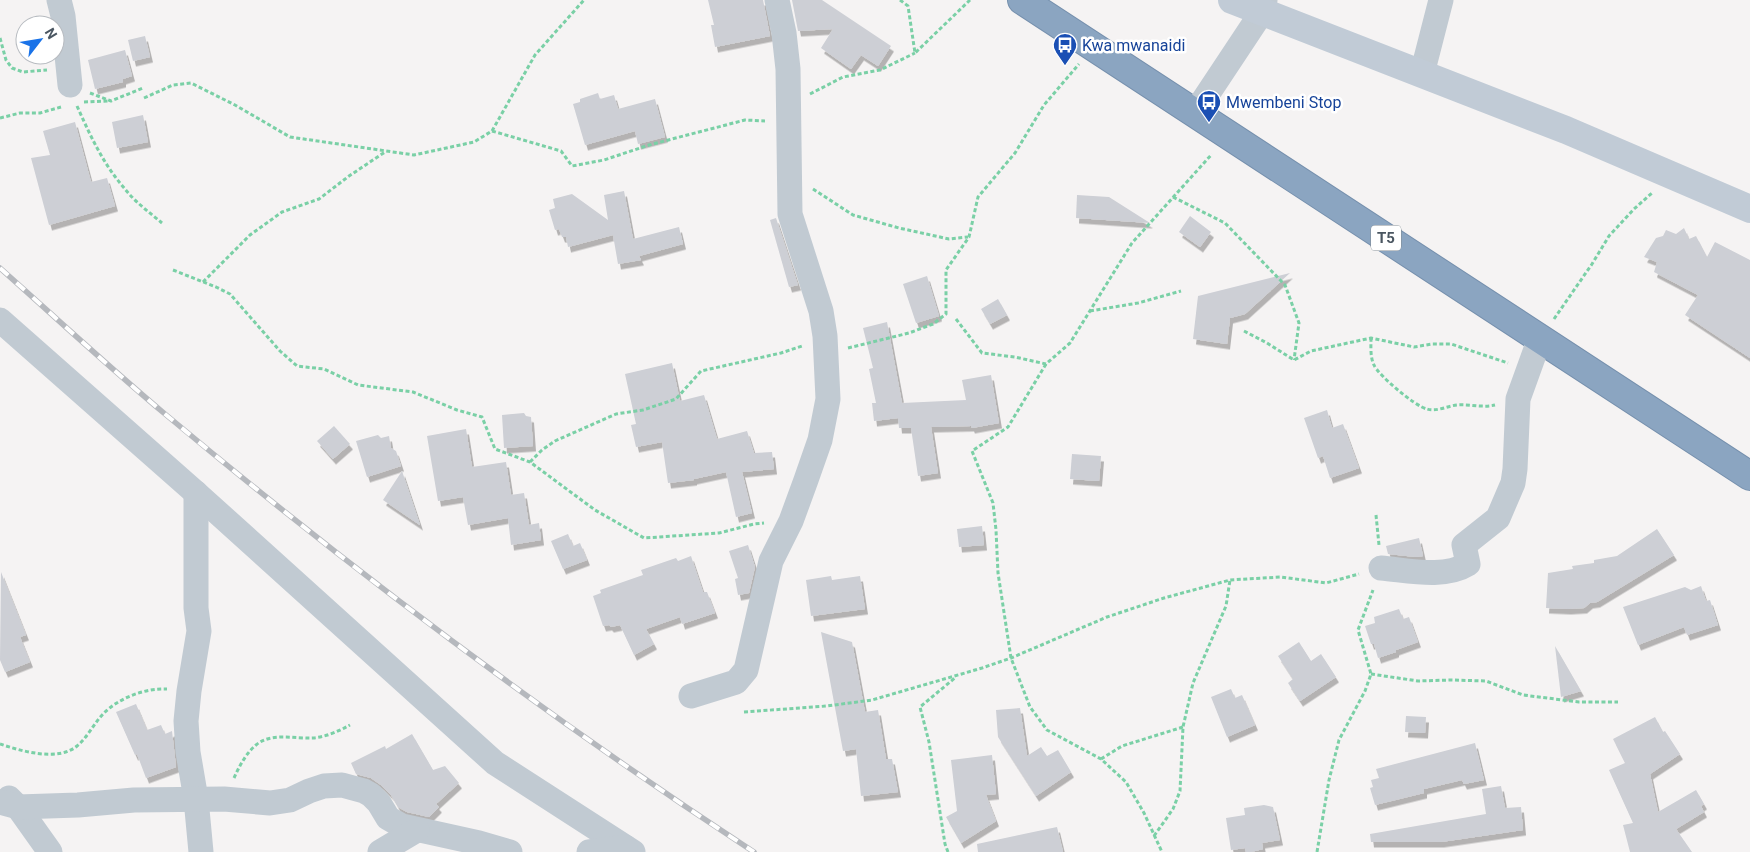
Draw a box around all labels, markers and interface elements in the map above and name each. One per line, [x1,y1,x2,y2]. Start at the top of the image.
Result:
north arrow [15,15,65,65]
text: N [42,25,61,42]
bus stop icon: Kwa mwanaidi [1052,32,1078,66]
place label: Kwa mwanaidi [1082,36,1185,55]
bus stop icon: Mwembeni Stop [1196,89,1222,123]
place label: Mwembeni Stop [1226,93,1341,112]
road number: T5 [1371,226,1401,250]

